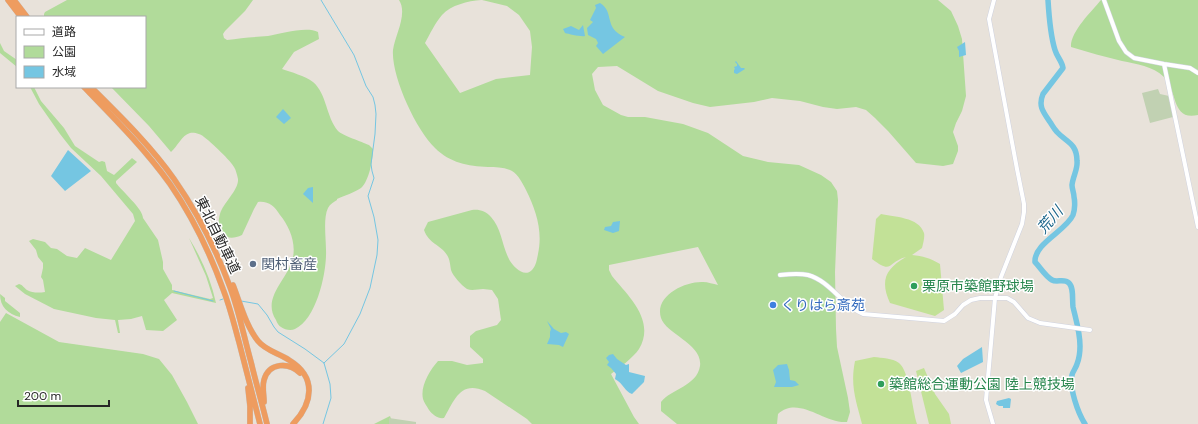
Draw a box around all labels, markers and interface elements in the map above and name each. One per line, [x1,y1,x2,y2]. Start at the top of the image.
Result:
legend [16,16,146,88]
text: 道路 [52,24,76,40]
text: 公園 [52,44,76,60]
text: 水域 [52,64,76,80]
street label: 東北自動車道 [191,193,245,277]
water label: 荒川 [1033,201,1069,238]
place label: 関村畜産 [261,255,317,273]
marker: 関村畜産 [248,259,258,269]
place label: 栗原市築館野球場 [922,277,1034,295]
marker: 栗原市築館野球場 [909,281,919,291]
place label: くりはら斎苑 [781,296,865,314]
marker: くりはら斎苑 [768,300,778,310]
place label: 築館総合運動公園 陸上競技場 [889,375,1075,393]
marker: 築館総合運動公園 陸上競技場 [876,379,886,389]
scale bar [18,382,109,408]
text: 200 m [24,388,61,404]

